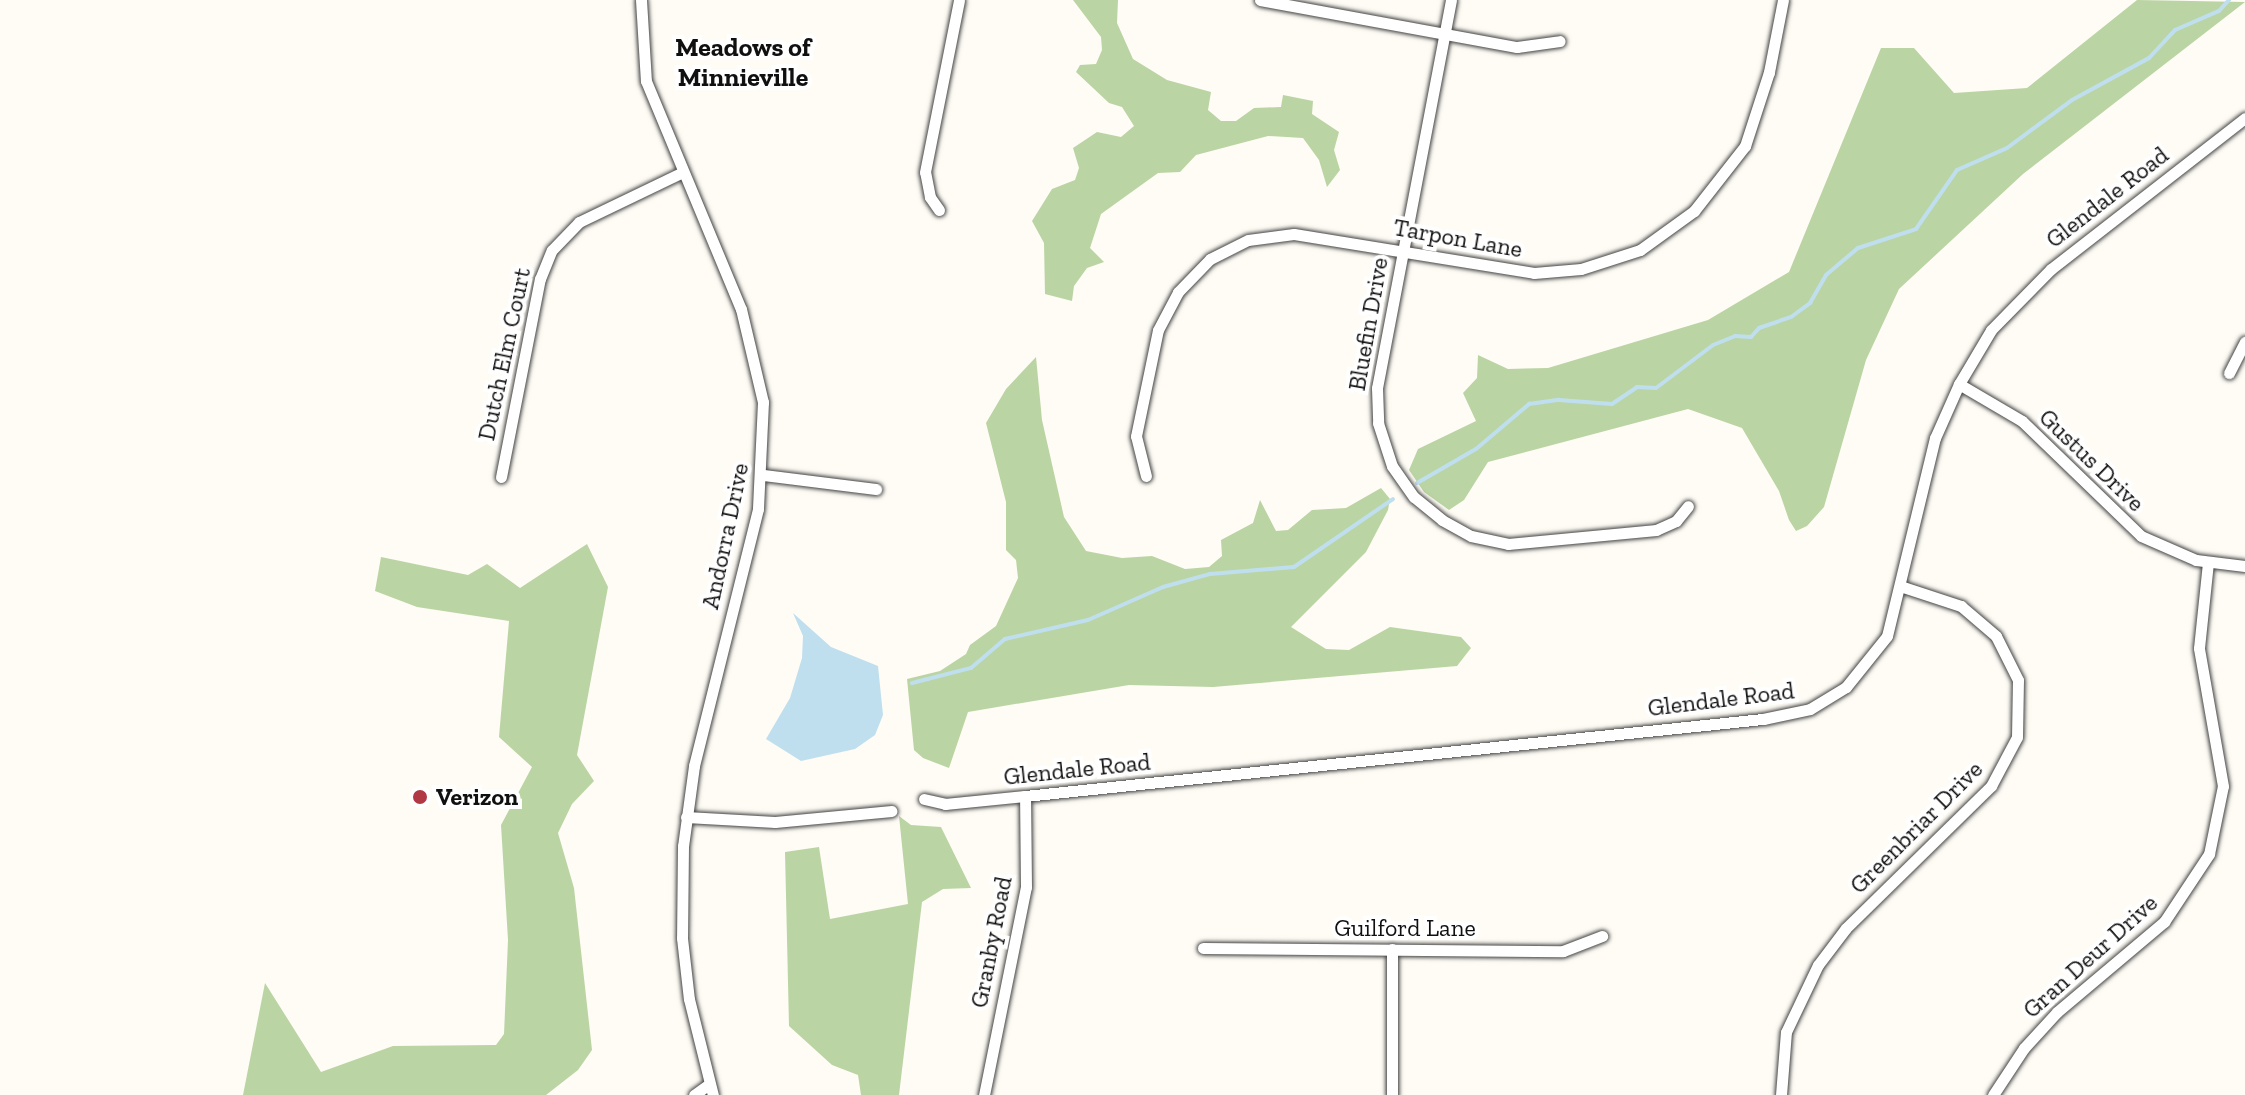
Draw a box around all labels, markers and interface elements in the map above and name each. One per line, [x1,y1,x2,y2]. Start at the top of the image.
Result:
district label: Meadows of Minnieville [675,32,811,94]
street label: Glendale Road [2040,140,2174,254]
street label: Tarpon Lane [1391,213,1525,263]
street label: Bluefin Drive [1342,255,1394,393]
street label: Dutch Elm Court [472,265,536,443]
street label: Gustus Drive [2033,403,2151,517]
street label: Andorra Drive [695,460,755,612]
street label: Glendale Road [1646,676,1796,722]
street label: Glendale Road [1002,747,1152,791]
street label: Greenbriar Drive [1844,755,1988,899]
place label: Verizon [436,783,518,811]
marker: Verizon [411,788,429,806]
street label: Granby Road [964,874,1018,1010]
street label: Gran Deur Drive [2017,888,2163,1024]
street label: Guilford Lane [1334,914,1476,942]

